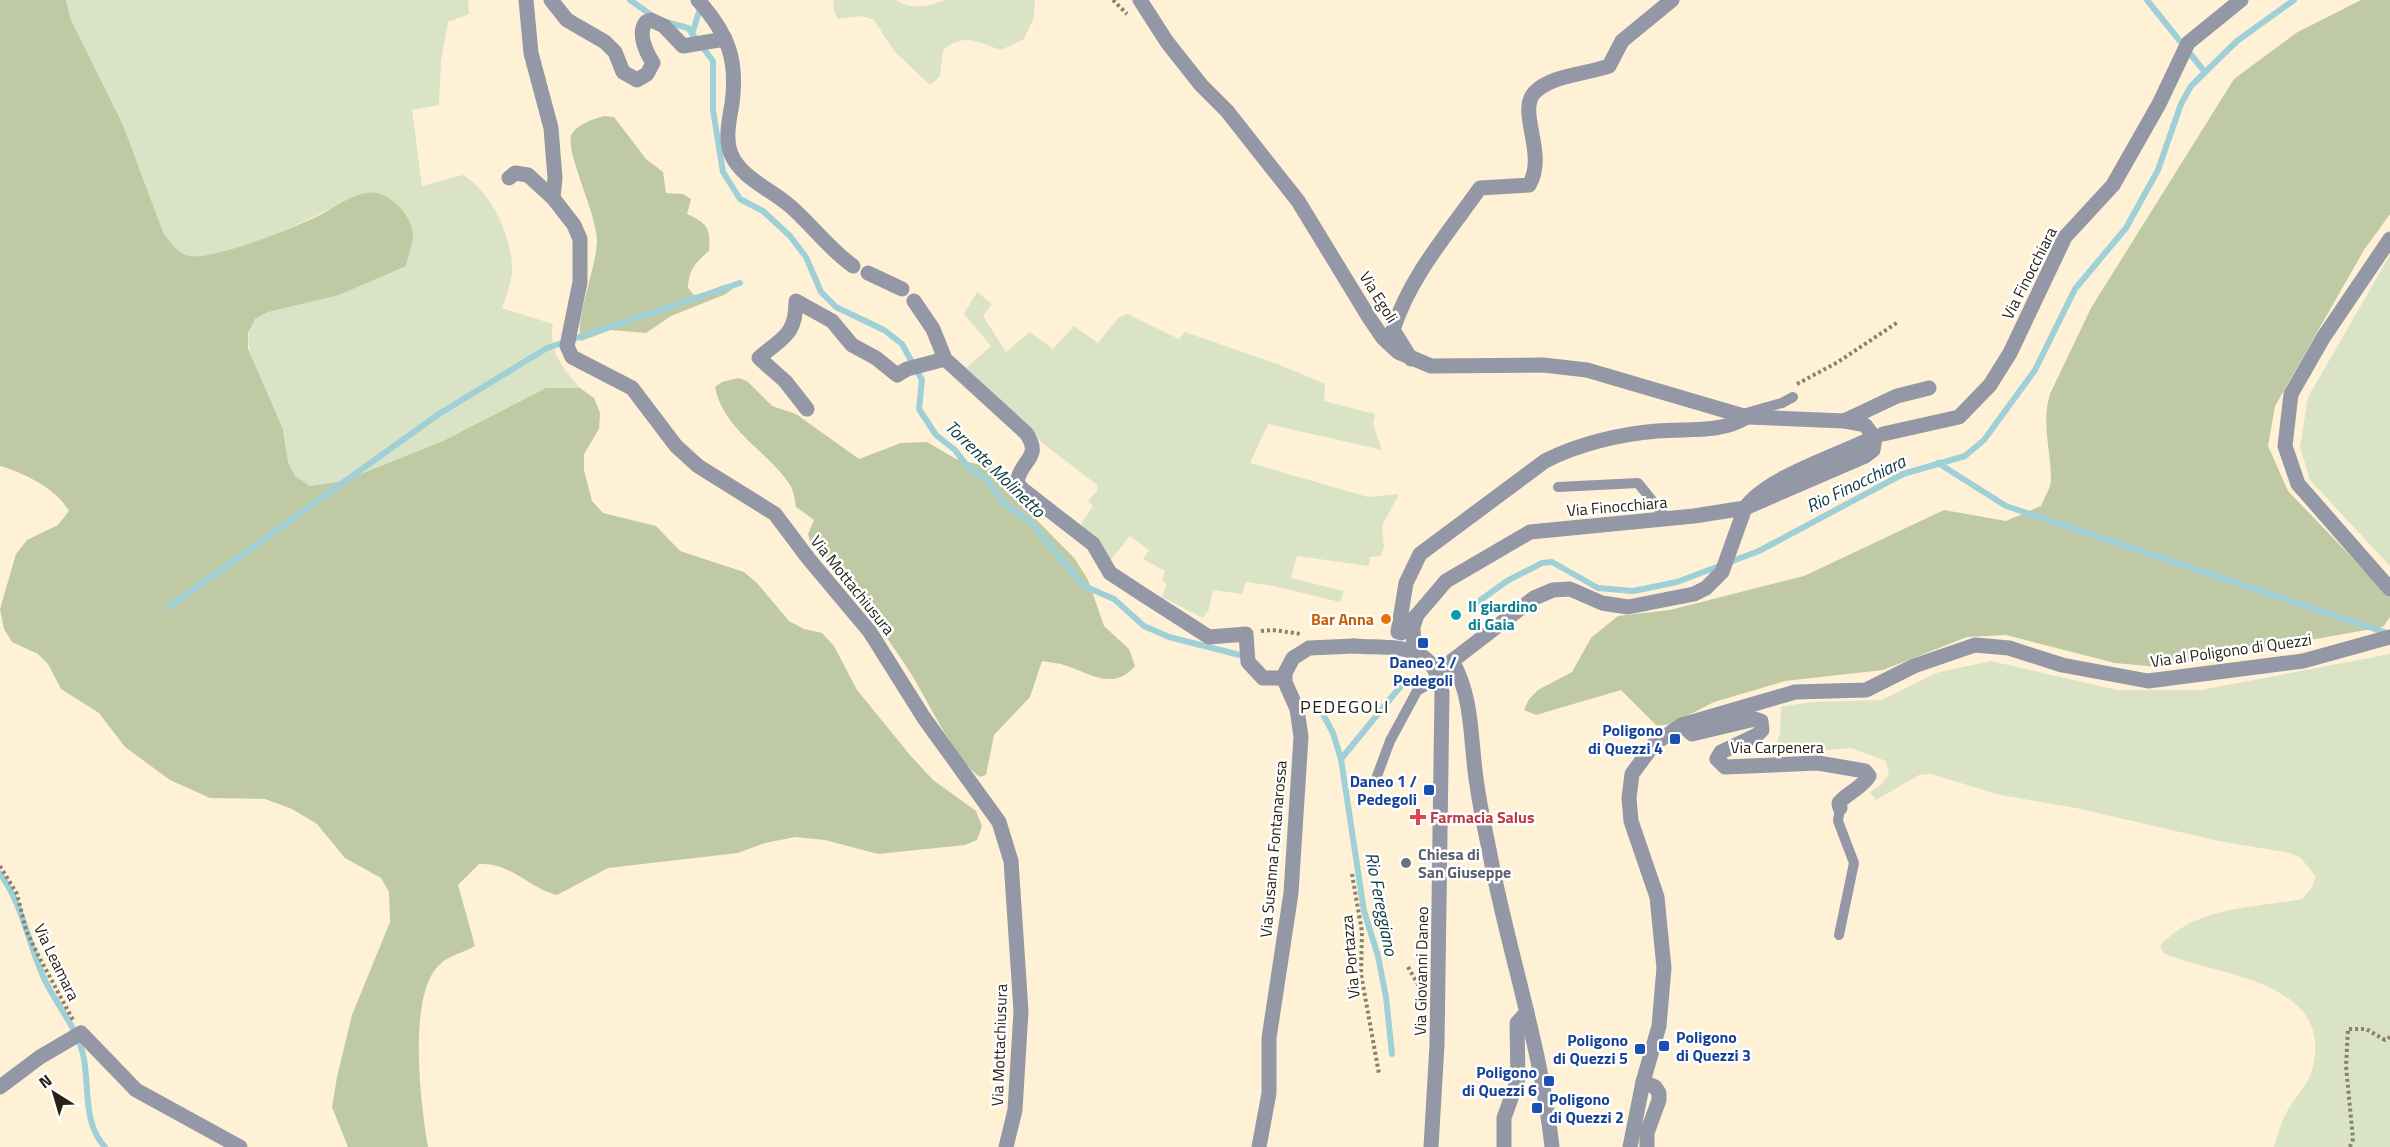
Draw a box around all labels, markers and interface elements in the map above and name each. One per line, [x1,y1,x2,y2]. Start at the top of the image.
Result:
street label: Via Finocchiara [1995,223,2063,323]
street label: Via Egoli [1354,267,1404,327]
water label: Torrente Molinetto [939,414,1052,524]
water label: Rio Finocchiara [1802,447,1911,519]
street label: Via Finocchiara [1566,490,1668,522]
street label: Via Mottachiusura [805,530,901,640]
place label: Il giardino di Gaia [1468,594,1538,636]
place label: Bar Anna [1311,607,1374,631]
marker: Il giardino di Gaia [1449,608,1463,622]
marker: Bar Anna [1379,612,1393,626]
street label: Via al Poligono di Quezzi [2149,627,2313,673]
marker: Daneo 2 / Pedegoli [1416,636,1430,650]
place label: Daneo 2 / Pedegoli [1389,650,1457,692]
district label: PEDEGOLI [1300,693,1390,720]
place label: Poligono di Quezzi 4 [1588,718,1663,760]
marker: Poligono di Quezzi 4 [1668,732,1682,746]
street label: Via Carpenera [1730,735,1824,759]
street label: Via Susanna Fontanarossa [1253,759,1293,939]
place label: Daneo 1 / Pedegoli [1350,769,1417,811]
marker: Daneo 1 / Pedegoli [1422,783,1436,797]
place label: Farmacia Salus [1430,805,1535,829]
marker: Farmacia Salus [1411,810,1425,824]
place label: Chiesa di San Giuseppe [1418,842,1511,884]
water label: Rio Fereggiano [1358,850,1405,959]
marker: Chiesa di San Giuseppe [1399,856,1413,870]
street label: Via Giovanni Daneo [1408,906,1434,1036]
street label: Via Portazza [1334,914,1366,1000]
street label: Via Leamara [28,919,86,1005]
street label: Via Mottachiusura [985,983,1013,1107]
place label: Poligono di Quezzi 3 [1676,1025,1751,1067]
place label: Poligono di Quezzi 5 [1553,1028,1628,1070]
marker: Poligono di Quezzi 3 [1657,1039,1671,1053]
marker: Poligono di Quezzi 5 [1633,1042,1647,1056]
place label: Poligono di Quezzi 6 [1462,1060,1537,1102]
north arrow [24,1063,84,1123]
text: N [33,1068,57,1094]
marker: Poligono di Quezzi 6 [1542,1074,1556,1088]
place label: Poligono di Quezzi 2 [1549,1087,1624,1129]
marker: Poligono di Quezzi 2 [1530,1101,1544,1115]

